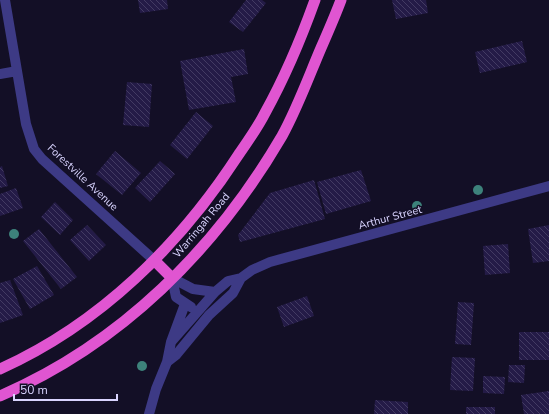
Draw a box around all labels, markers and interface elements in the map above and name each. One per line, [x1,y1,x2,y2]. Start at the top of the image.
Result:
street label: Forestville Avenue [44,141,121,214]
street label: Warringah Road [170,189,233,261]
street label: Arthur Street [357,202,424,233]
scale bar [14,376,117,402]
text: 50 m [20,382,48,398]

